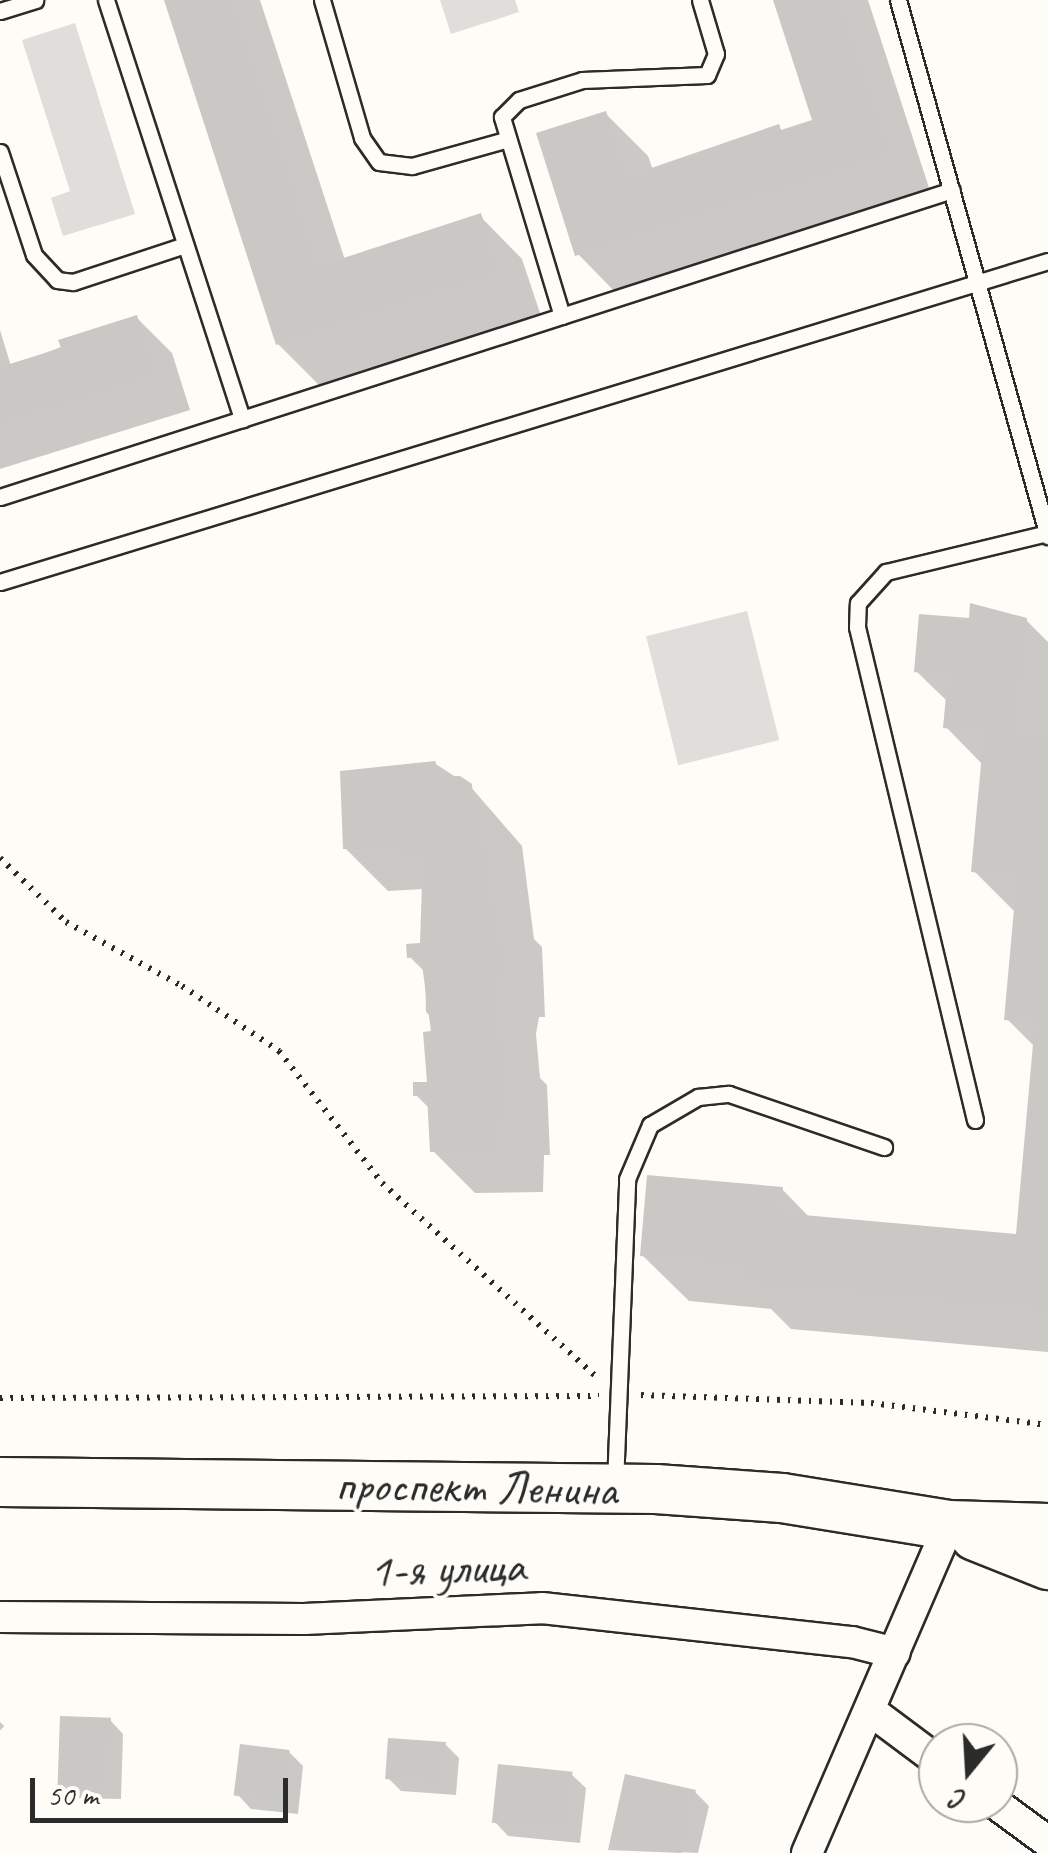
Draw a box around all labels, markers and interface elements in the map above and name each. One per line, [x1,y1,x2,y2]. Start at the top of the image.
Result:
street label: проспект Ленина [333,1456,619,1518]
street label: 1-я улица [367,1536,527,1600]
north arrow [918,1723,1018,1823]
scale bar [35,1758,292,1820]
text: 50 m [47,1776,98,1814]
text: С [947,1781,971,1819]

